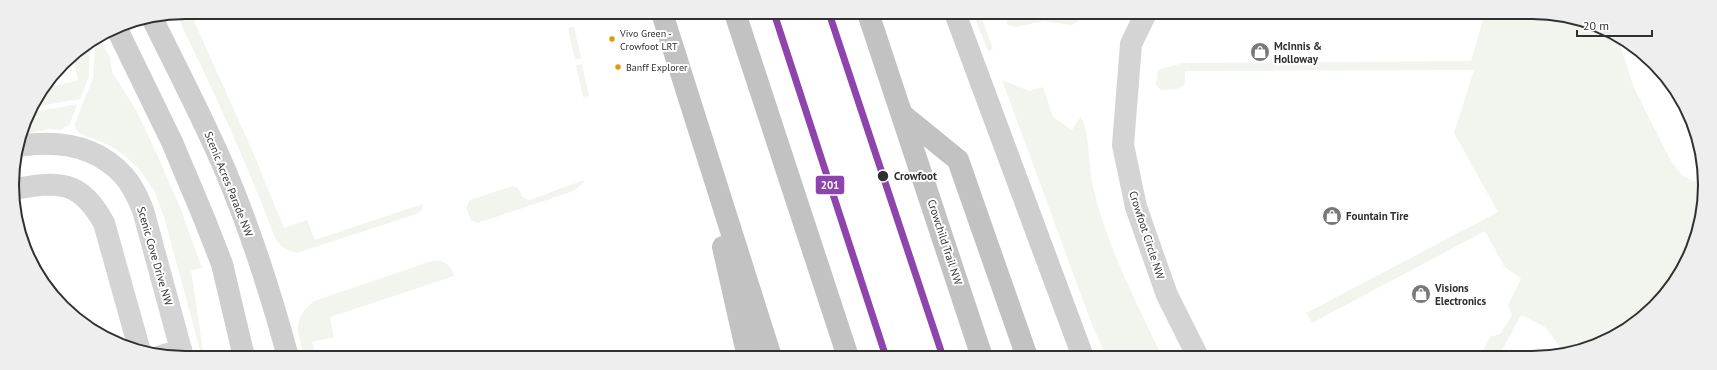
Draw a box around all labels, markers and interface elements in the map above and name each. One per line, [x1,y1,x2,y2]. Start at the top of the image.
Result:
scale bar [1577,12,1652,38]
text: 20 m [1583,18,1609,33]
place label: Vivo Green - Crowfoot LRT [619,27,678,53]
marker: Vivo Green - Crowfoot LRT [607,34,617,44]
place label: McInnis & Holloway [1274,39,1322,66]
shop icon: McInnis & Holloway [1249,41,1271,63]
place label: Banff Explorer [626,61,688,74]
marker: Banff Explorer [613,62,623,72]
street label: Scenic Acres Parade NW [202,129,257,239]
marker: Crowfoot [876,169,890,183]
place label: Crowfoot [894,169,937,183]
line badge: 201 [815,175,845,195]
text: 201 [821,178,839,192]
street label: Crowfoot Circle NW [1126,189,1168,282]
street label: Crowchild Trail NW [925,198,966,287]
street label: Scenic Cove Drive NW [134,205,176,308]
shop icon: Fountain Tire [1321,205,1343,227]
place label: Fountain Tire [1346,209,1409,223]
place label: Visions Electronics [1434,281,1487,308]
shop icon: Visions Electronics [1410,283,1432,305]

